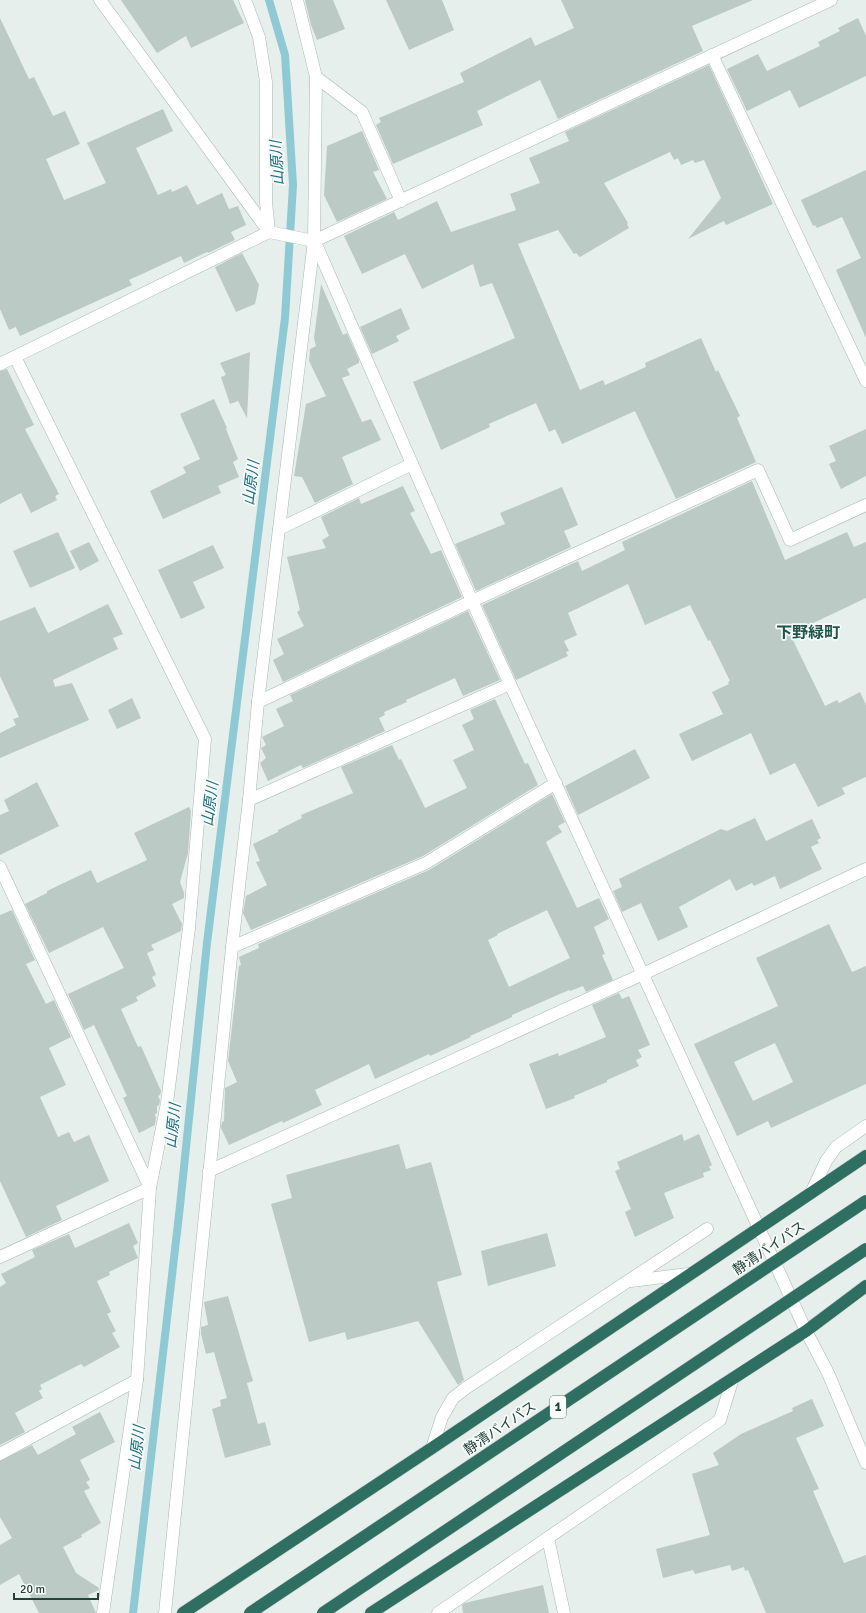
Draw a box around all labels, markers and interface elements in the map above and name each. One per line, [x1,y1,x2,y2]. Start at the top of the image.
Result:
water label: 山原川 [267,138,287,186]
water label: 山原川 [239,458,263,506]
district label: 下野緑町 [776,623,840,643]
water label: 山原川 [198,779,222,827]
water label: 山原川 [162,1101,185,1149]
street label: 静清バイパス [730,1218,808,1278]
road number: 1 [550,1396,566,1418]
street label: 静清バイパス [461,1398,539,1458]
water label: 山原川 [126,1423,149,1471]
scale bar [14,1575,98,1601]
text: 20 m [20,1582,45,1597]

